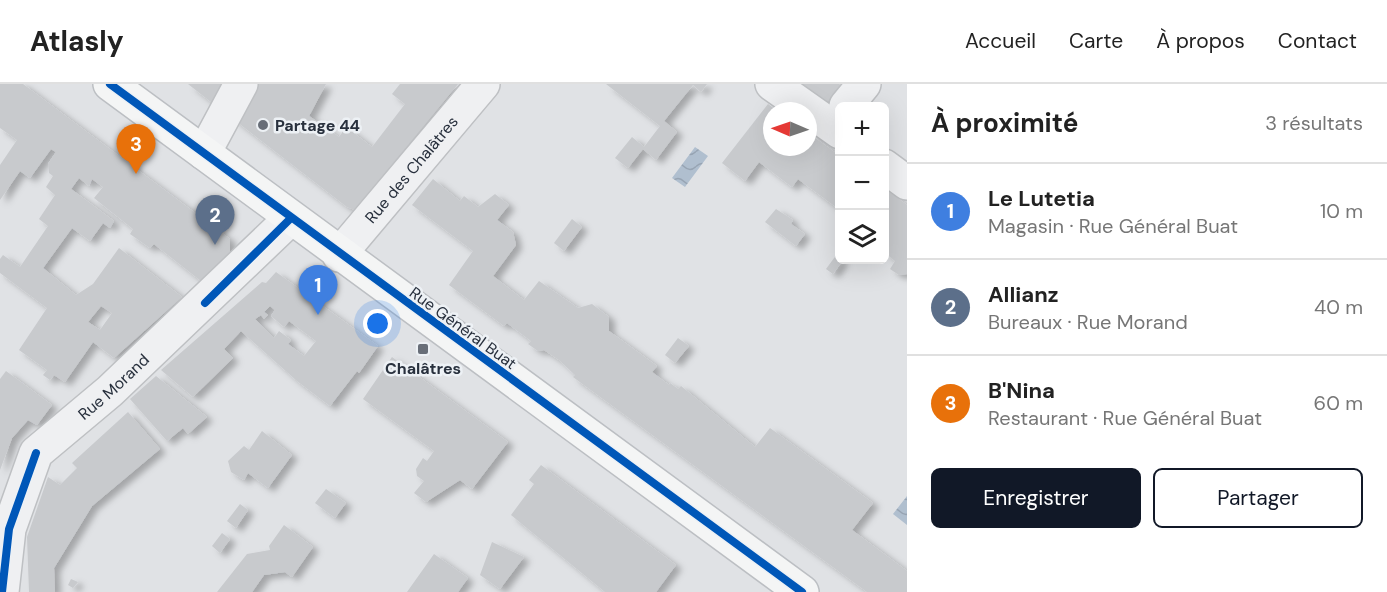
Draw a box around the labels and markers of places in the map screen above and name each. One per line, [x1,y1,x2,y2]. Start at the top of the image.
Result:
place label: Partage 44 [275,115,360,136]
marker: Partage 44 [256,118,270,132]
pin: 3 [116,124,156,174]
pin: 2 [196,196,234,245]
pin: 1 [298,266,338,315]
marker: Chalâtres [416,342,430,356]
place label: Chalâtres [385,358,461,379]

